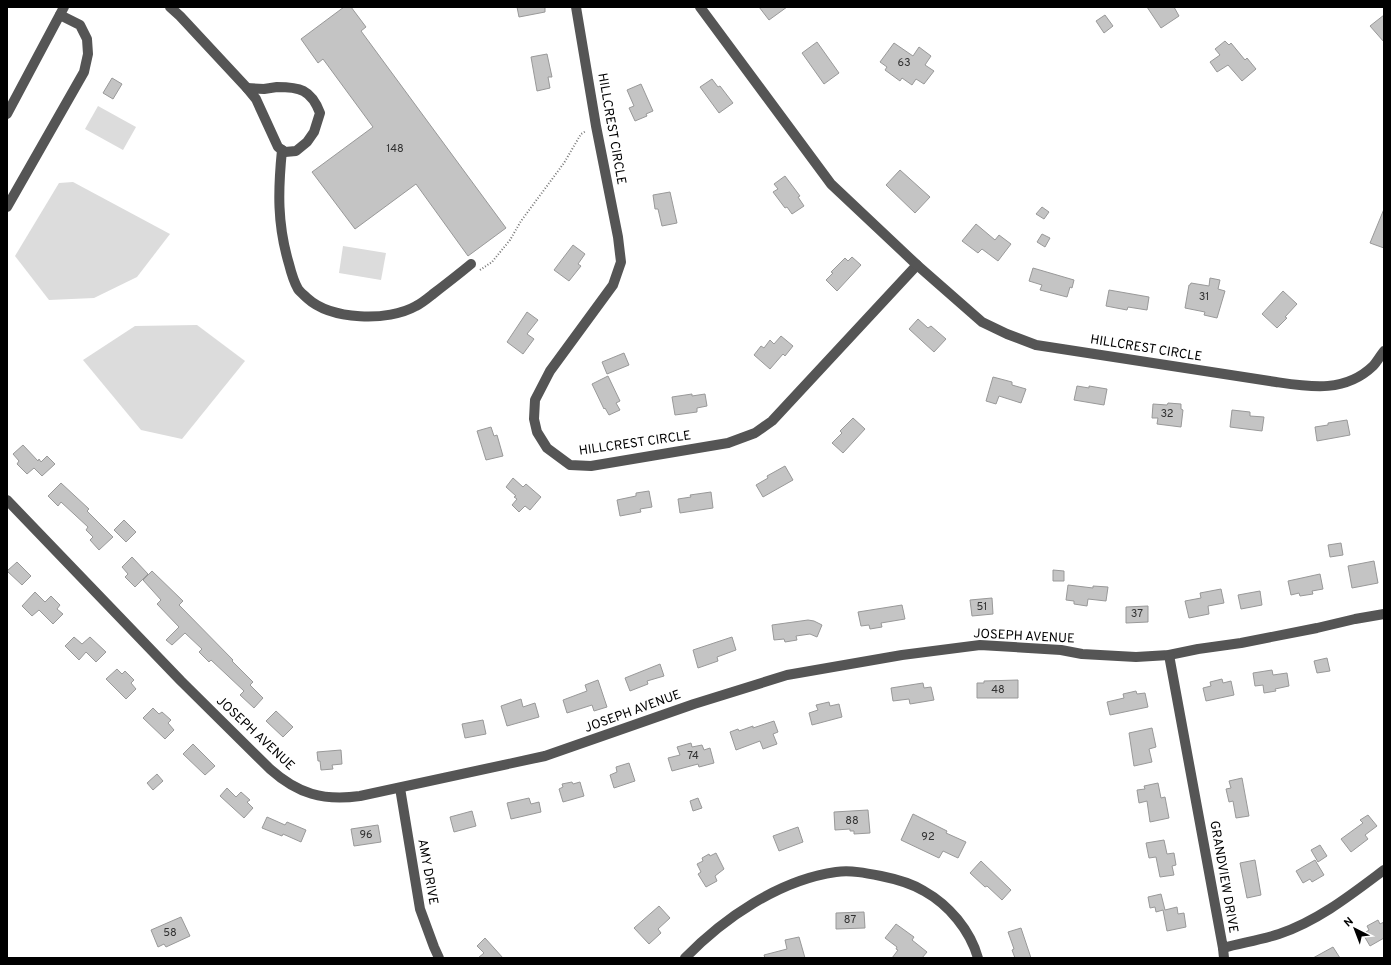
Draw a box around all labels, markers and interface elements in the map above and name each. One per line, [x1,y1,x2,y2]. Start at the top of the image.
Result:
house number: 63 [897,56,911,70]
street label: HILLCREST CIRCLE [593,72,629,186]
house number: 148 [386,142,404,156]
house number: 31 [1199,290,1209,304]
street label: HILLCREST CIRCLE [1089,332,1203,366]
house number: 32 [1160,407,1174,421]
street label: HILLCREST CIRCLE [578,428,692,460]
house number: 51 [977,600,987,614]
house number: 37 [1131,607,1143,621]
street label: JOSEPH AVENUE [973,626,1075,648]
house number: 48 [991,683,1005,697]
street label: JOSEPH AVENUE [583,687,683,737]
street label: JOSEPH AVENUE [212,694,298,774]
house number: 74 [687,749,699,763]
house number: 88 [845,814,859,828]
street label: GRANDVIEW DRIVE [1205,820,1241,934]
house number: 96 [359,828,373,842]
house number: 92 [921,830,935,844]
street label: AMY DRIVE [413,838,441,906]
north arrow [1335,909,1375,949]
house number: 87 [844,913,856,927]
text: N [1341,914,1357,930]
house number: 58 [163,926,177,940]

